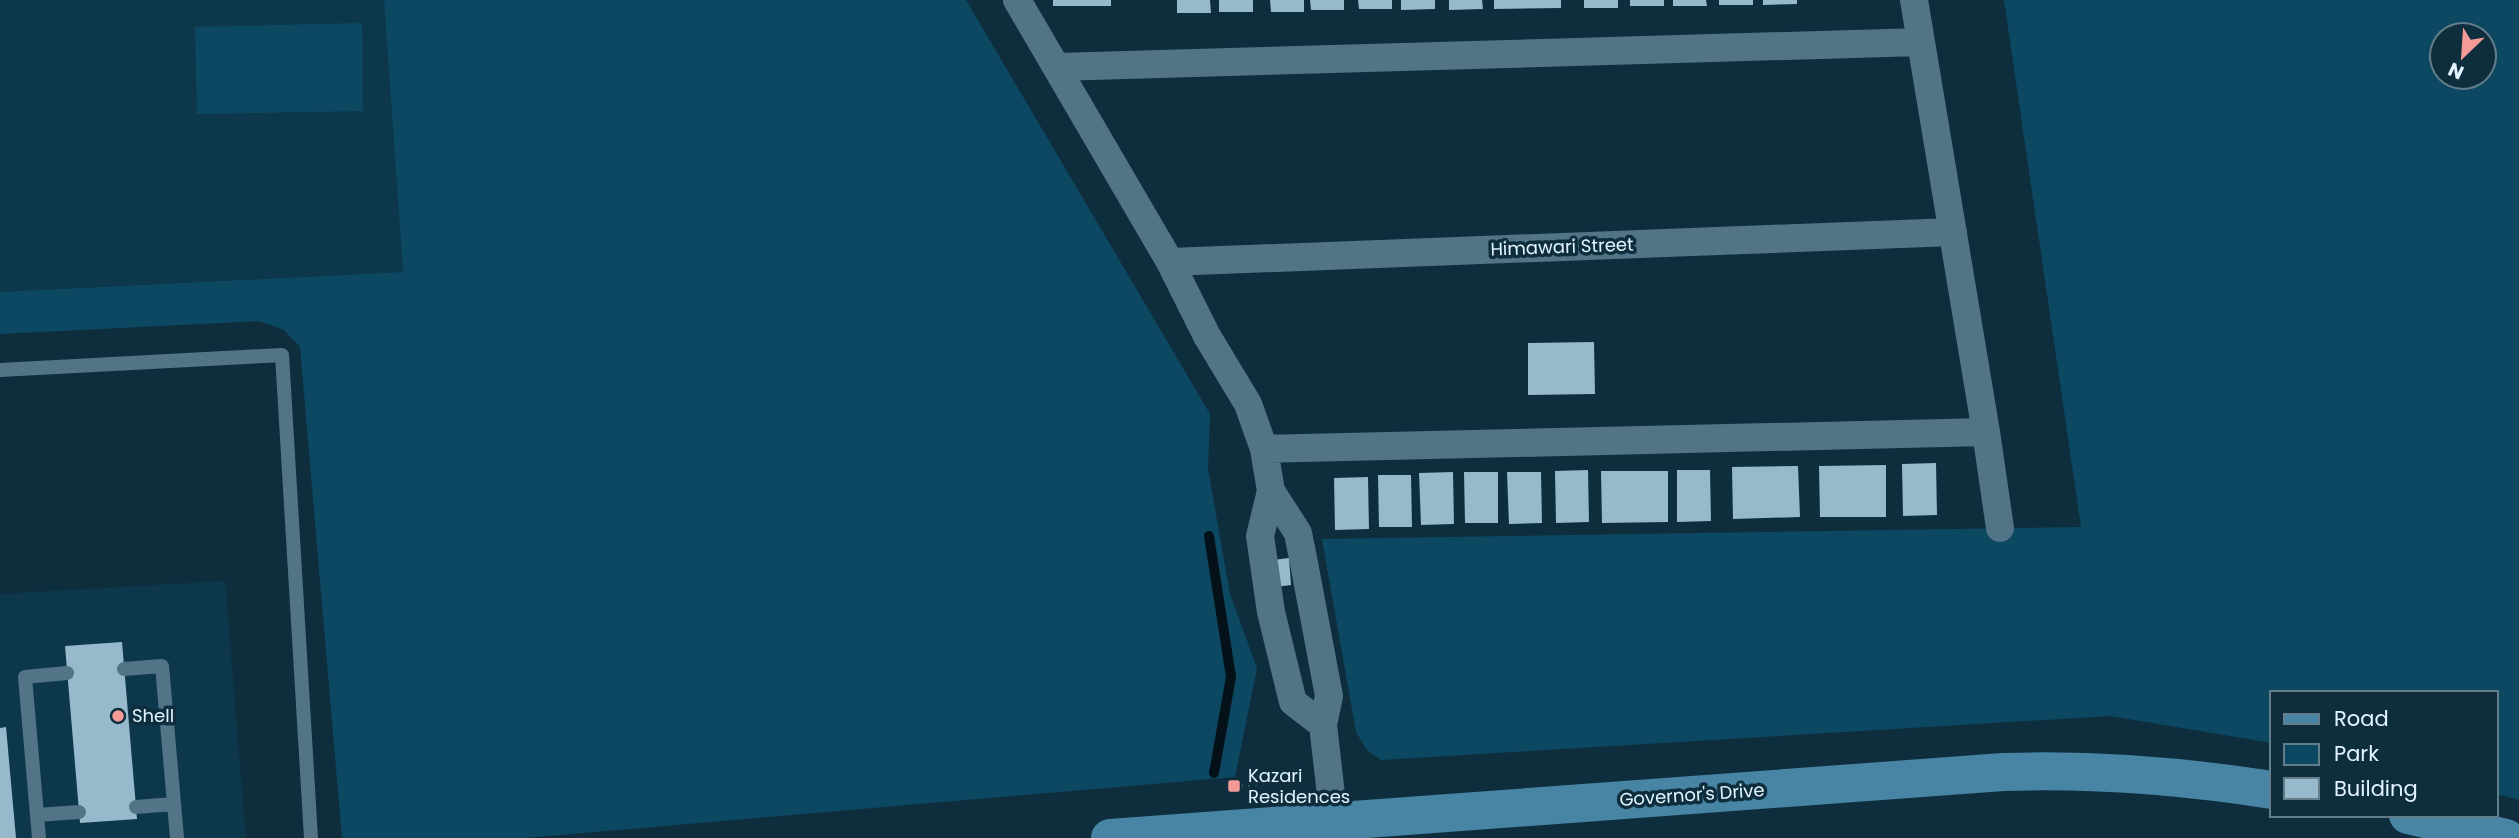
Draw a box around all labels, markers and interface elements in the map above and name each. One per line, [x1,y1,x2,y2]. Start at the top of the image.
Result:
north arrow [2428,21,2498,91]
text: N [2444,56,2468,86]
street label: Himawari Street [1490,232,1634,261]
legend [2270,691,2498,817]
place label: Shell [132,703,174,728]
text: Road [2334,704,2389,733]
marker: Shell [110,708,126,724]
text: Park [2334,739,2379,768]
place label: Kazari Residences [1248,763,1350,809]
text: Building [2334,774,2418,803]
street label: Governor's Drive [1619,777,1765,812]
marker: Kazari Residences [1226,778,1242,794]

